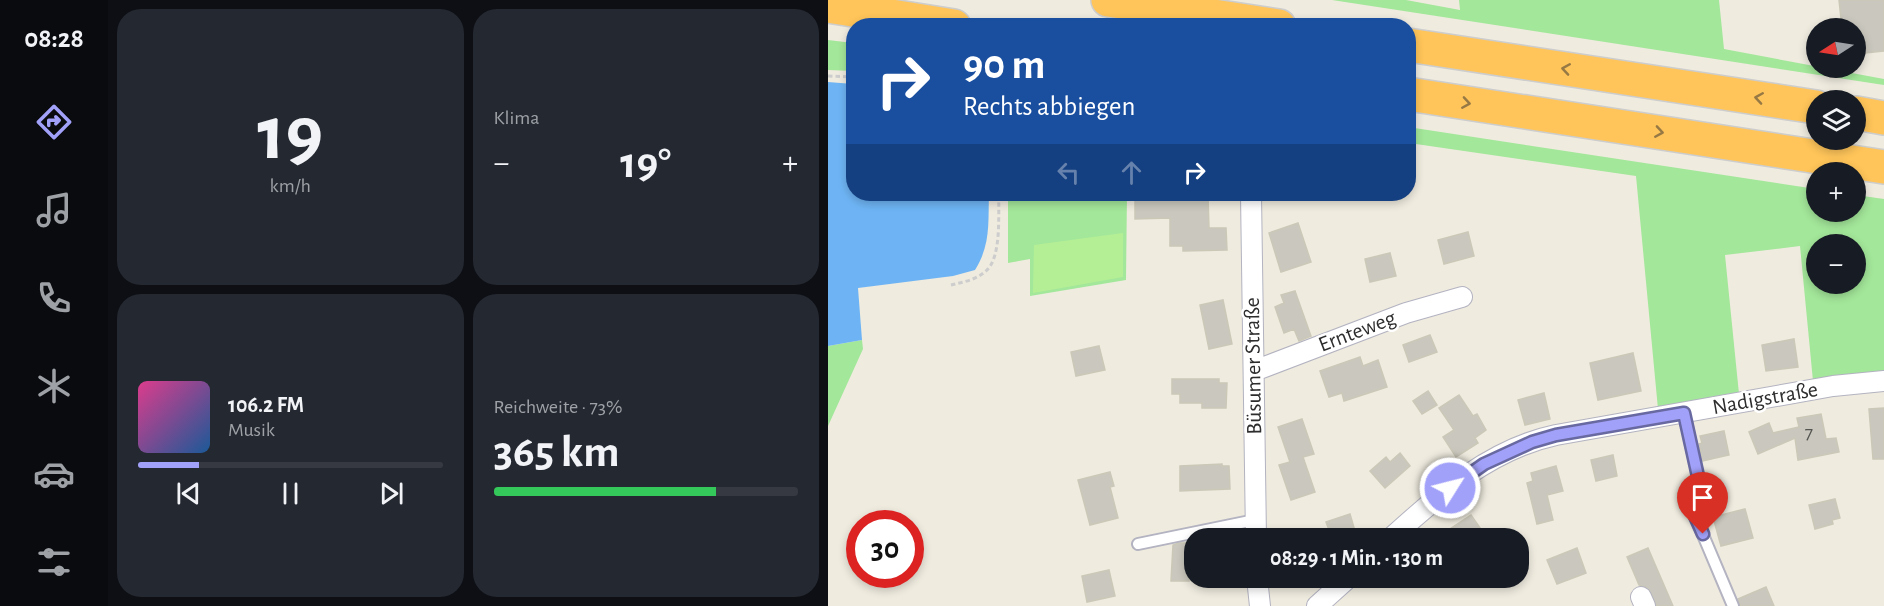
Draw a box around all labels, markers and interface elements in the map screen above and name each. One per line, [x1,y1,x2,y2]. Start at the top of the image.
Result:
north arrow [1806,18,1866,78]
map controls [1806,18,1866,294]
text: 08:28 [24,25,84,52]
icon: right [864,42,942,120]
text: 90 m [963,44,1045,86]
one-way arrow [1561,63,1571,76]
button: layers [1806,90,1866,150]
text: Rechts abbiegen [963,93,1135,120]
one-way arrow [1754,93,1763,105]
text: 19 [257,96,323,174]
one-way arrow [1462,97,1471,109]
icon: directions [33,101,75,143]
text: Klima [494,108,539,128]
one-way arrow [1655,126,1664,138]
text: 19° [620,141,671,186]
text: − [494,147,509,180]
text: + [782,147,798,180]
icon: left [1052,156,1085,189]
icon: ahead [1115,156,1148,189]
icon: right [1178,156,1211,189]
button: + [1806,162,1866,222]
text: km/h [270,176,311,196]
icon: music [33,189,75,231]
button: − [1806,234,1866,294]
icon: phone [33,277,75,319]
street label: Büsumer Straße [1241,297,1265,435]
street label: Ernteweg [1315,306,1399,356]
icon: climate [33,365,75,407]
street label: Nadigstraße [1711,378,1819,418]
text: 106.2 FM [228,394,304,416]
text: Reichweite · 73% [494,397,622,417]
text: Musik [228,420,275,440]
house number: 7 [1805,423,1813,443]
text: 365 km [494,430,619,475]
icon: car [33,453,75,495]
position arrow [1418,456,1482,520]
pin [1677,472,1728,534]
icon: previous [172,477,205,510]
icon: pause [274,477,307,510]
icon: next [375,477,408,510]
icon: arrive [1686,481,1719,514]
speed limit sign: 30 [846,510,924,588]
icon: filters [33,541,75,583]
text: 08:29 · 1 Min. · 130 m [1270,547,1443,569]

